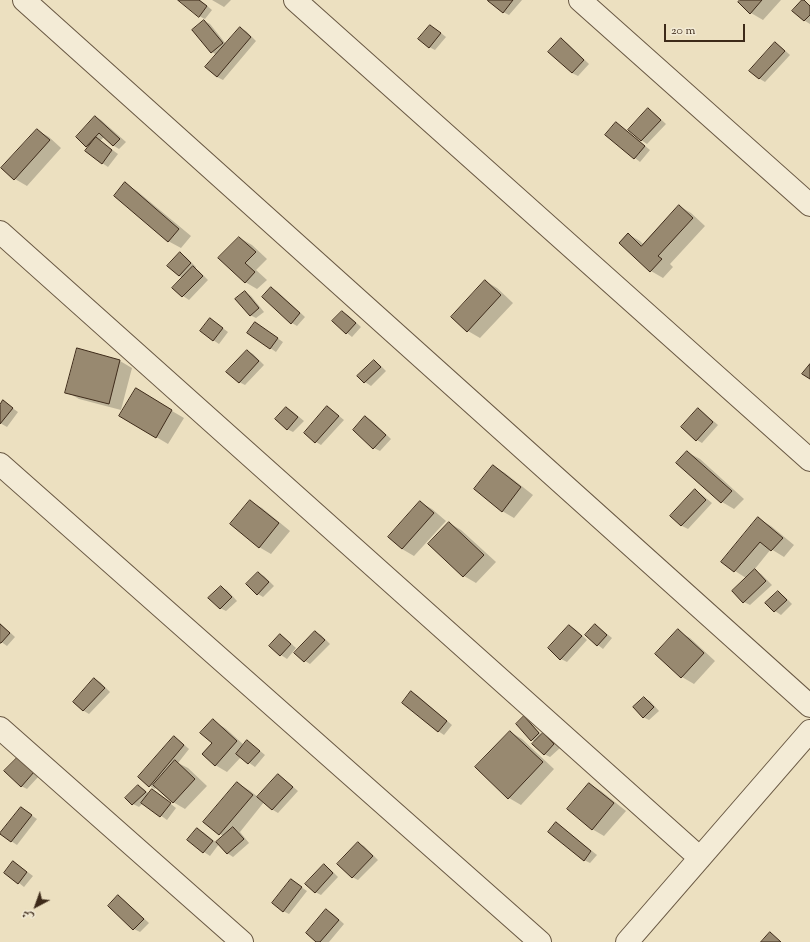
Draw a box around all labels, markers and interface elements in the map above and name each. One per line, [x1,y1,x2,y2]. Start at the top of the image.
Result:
scale bar [666,16,747,42]
text: 20 m [671,22,695,40]
north arrow [16,886,56,926]
text: ش [19,905,38,925]

